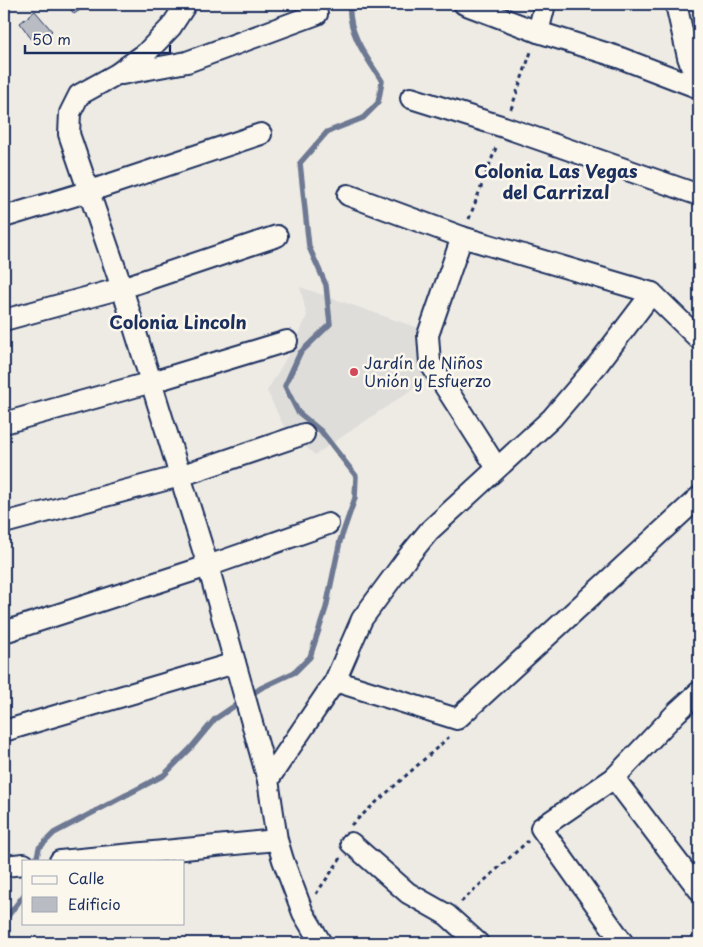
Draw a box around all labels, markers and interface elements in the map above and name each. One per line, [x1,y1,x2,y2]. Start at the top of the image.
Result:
scale bar [25,22,170,54]
text: 50 m [32,27,71,50]
district label: Colonia Las Vegas del Carrizal [474,157,638,205]
district label: Colonia Lincoln [109,308,247,335]
place label: Jardín de Niños Unión y Esfuerzo [364,350,491,392]
marker: Jardín de Niños Unión y Esfuerzo [348,366,360,378]
legend [22,860,185,924]
text: Calle [68,866,105,889]
text: Edificio [68,892,121,915]

